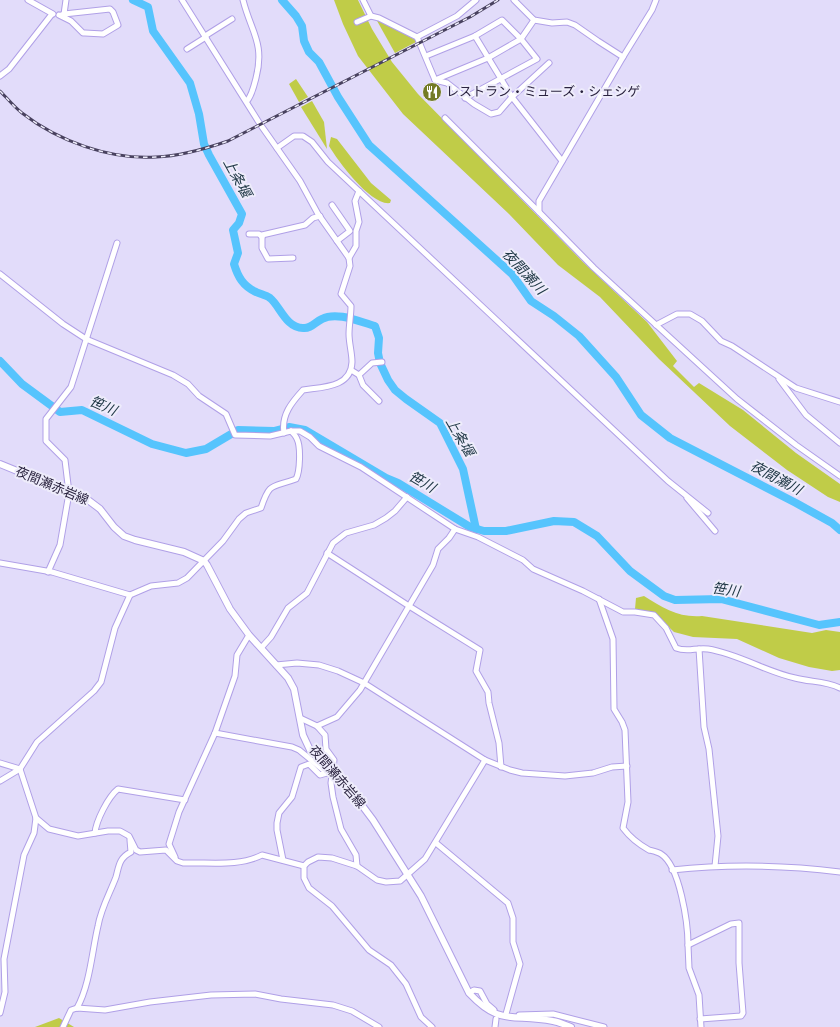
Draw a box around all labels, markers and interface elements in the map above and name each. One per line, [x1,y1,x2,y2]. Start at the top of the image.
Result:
restaurant icon: レストラン・ミューズ・シェシゲ [421,81,443,103]
place label: レストラン・ミューズ・シェシゲ [446,84,640,100]
water label: 上条堰 [219,156,256,203]
water label: 夜間瀬川 [499,246,551,300]
water label: 笹川 [87,393,121,420]
water label: 上条堰 [442,415,479,462]
water label: 夜間瀬川 [747,457,806,500]
street label: 夜間瀬赤岩線 [13,463,91,509]
water label: 笹川 [406,468,440,497]
water label: 笹川 [711,580,743,601]
street label: 夜間瀬赤岩線 [305,742,369,812]

